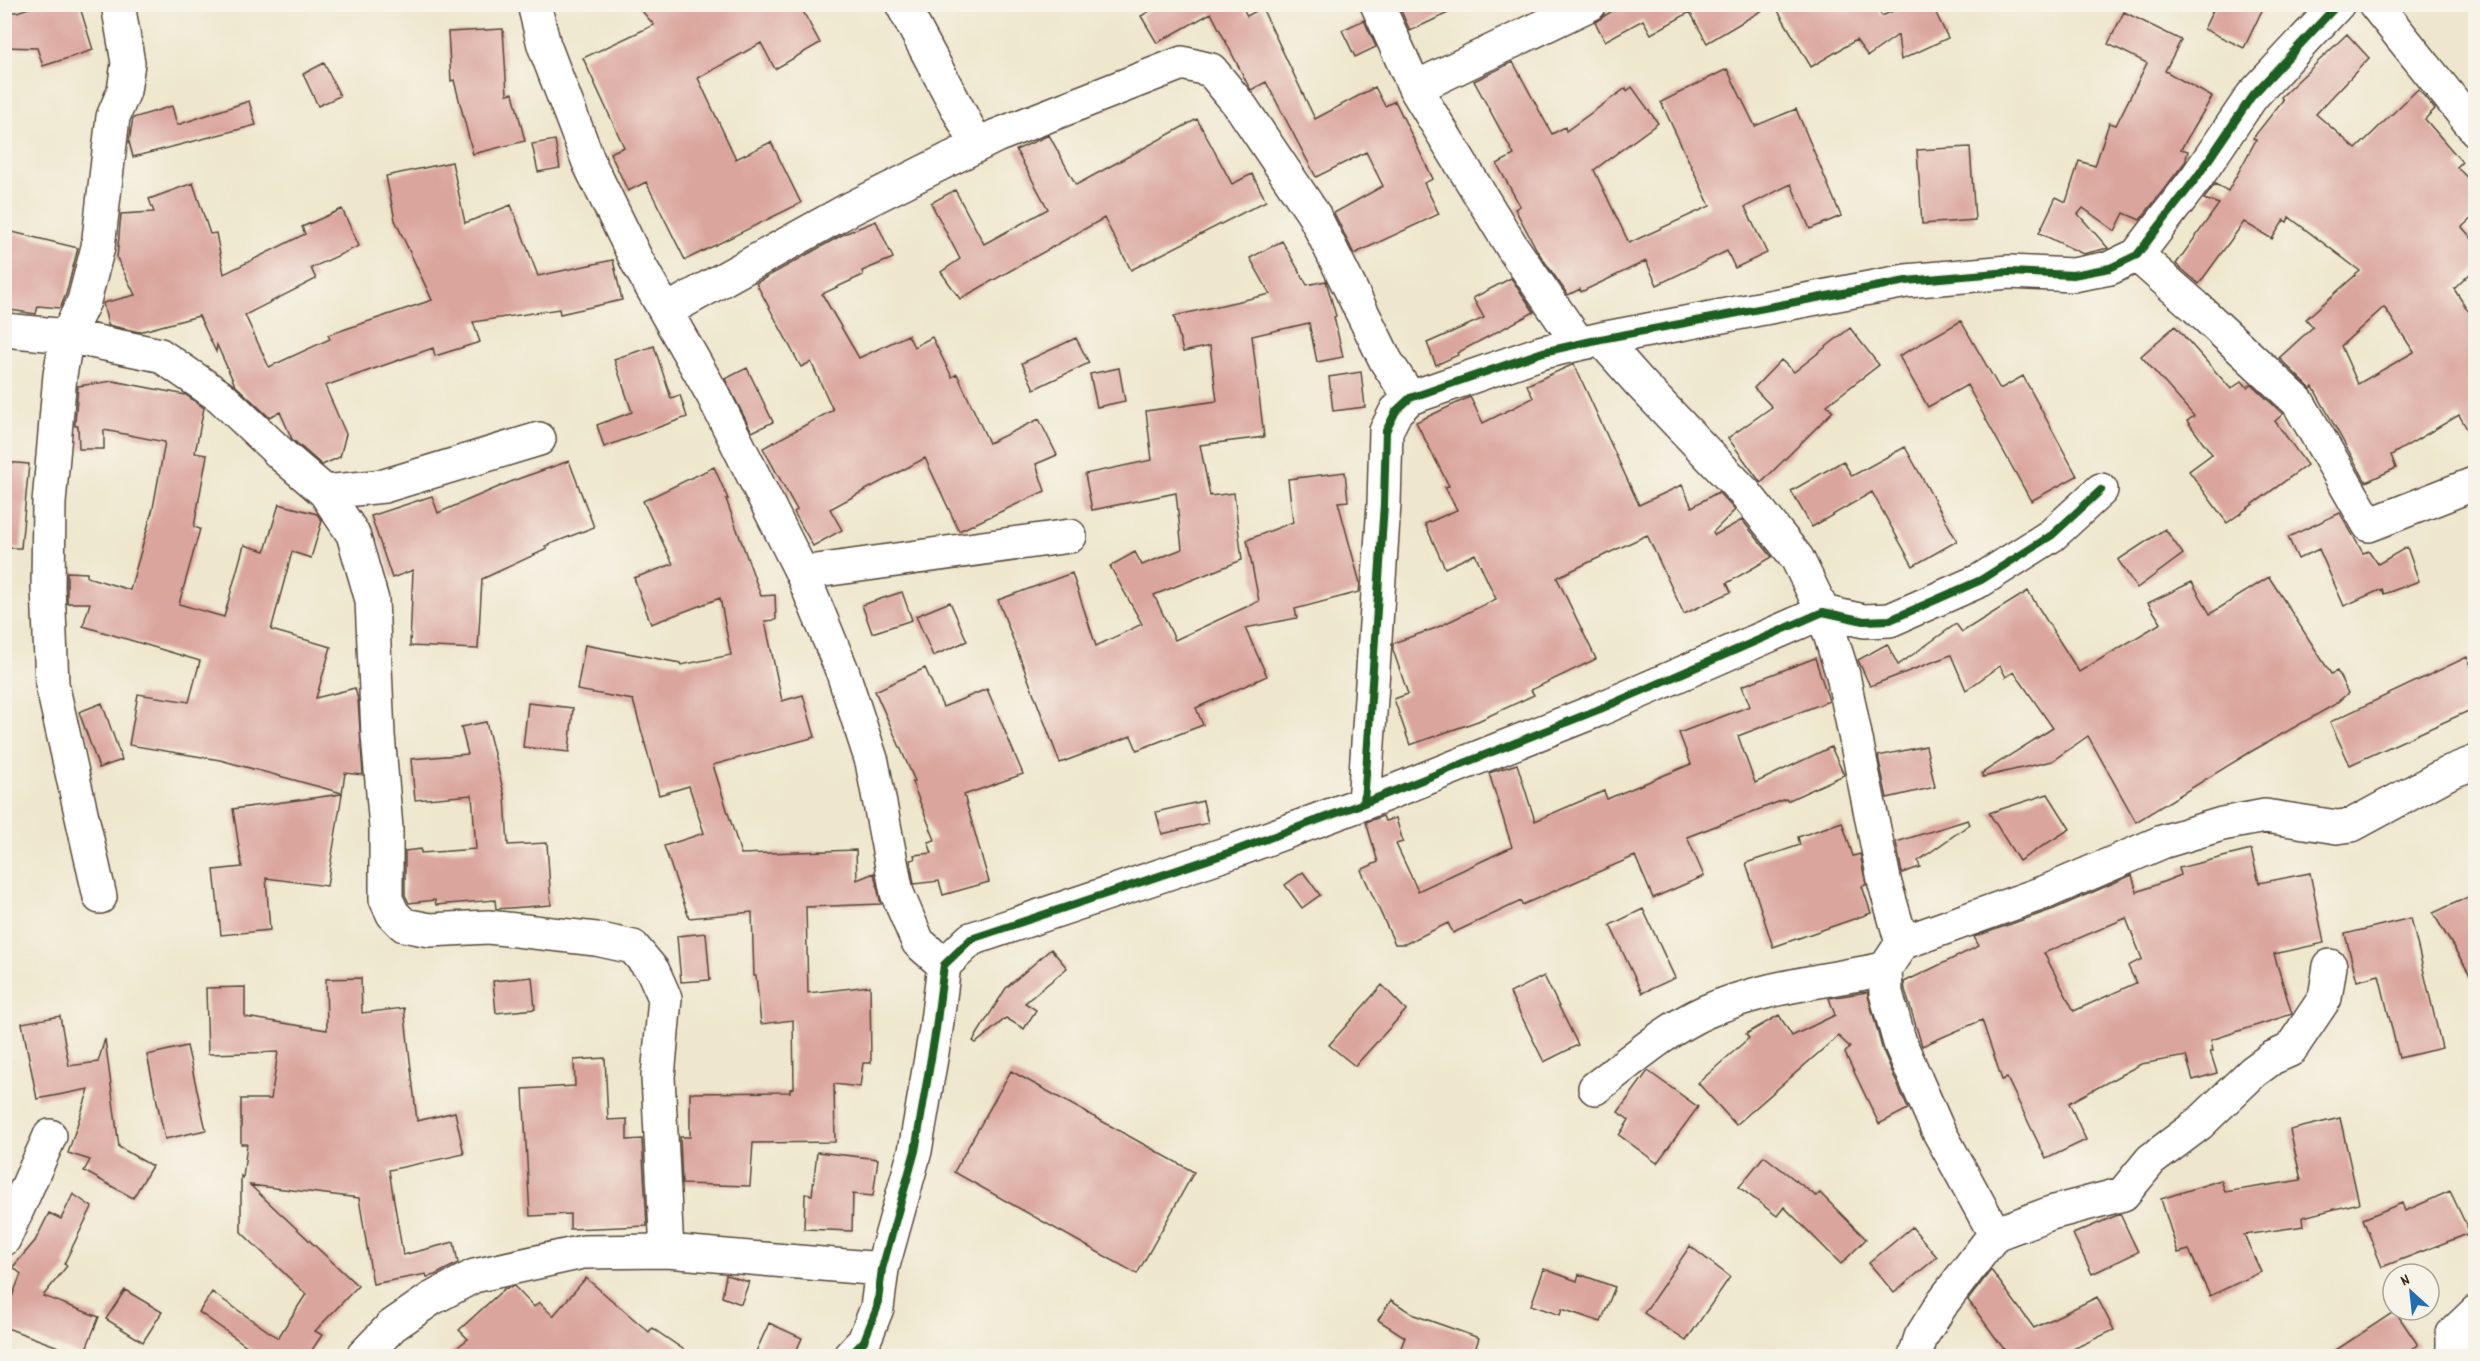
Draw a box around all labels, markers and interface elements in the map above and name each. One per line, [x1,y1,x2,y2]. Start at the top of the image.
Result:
north arrow [2381,1262,2441,1322]
text: N [2397,1269,2414,1293]

